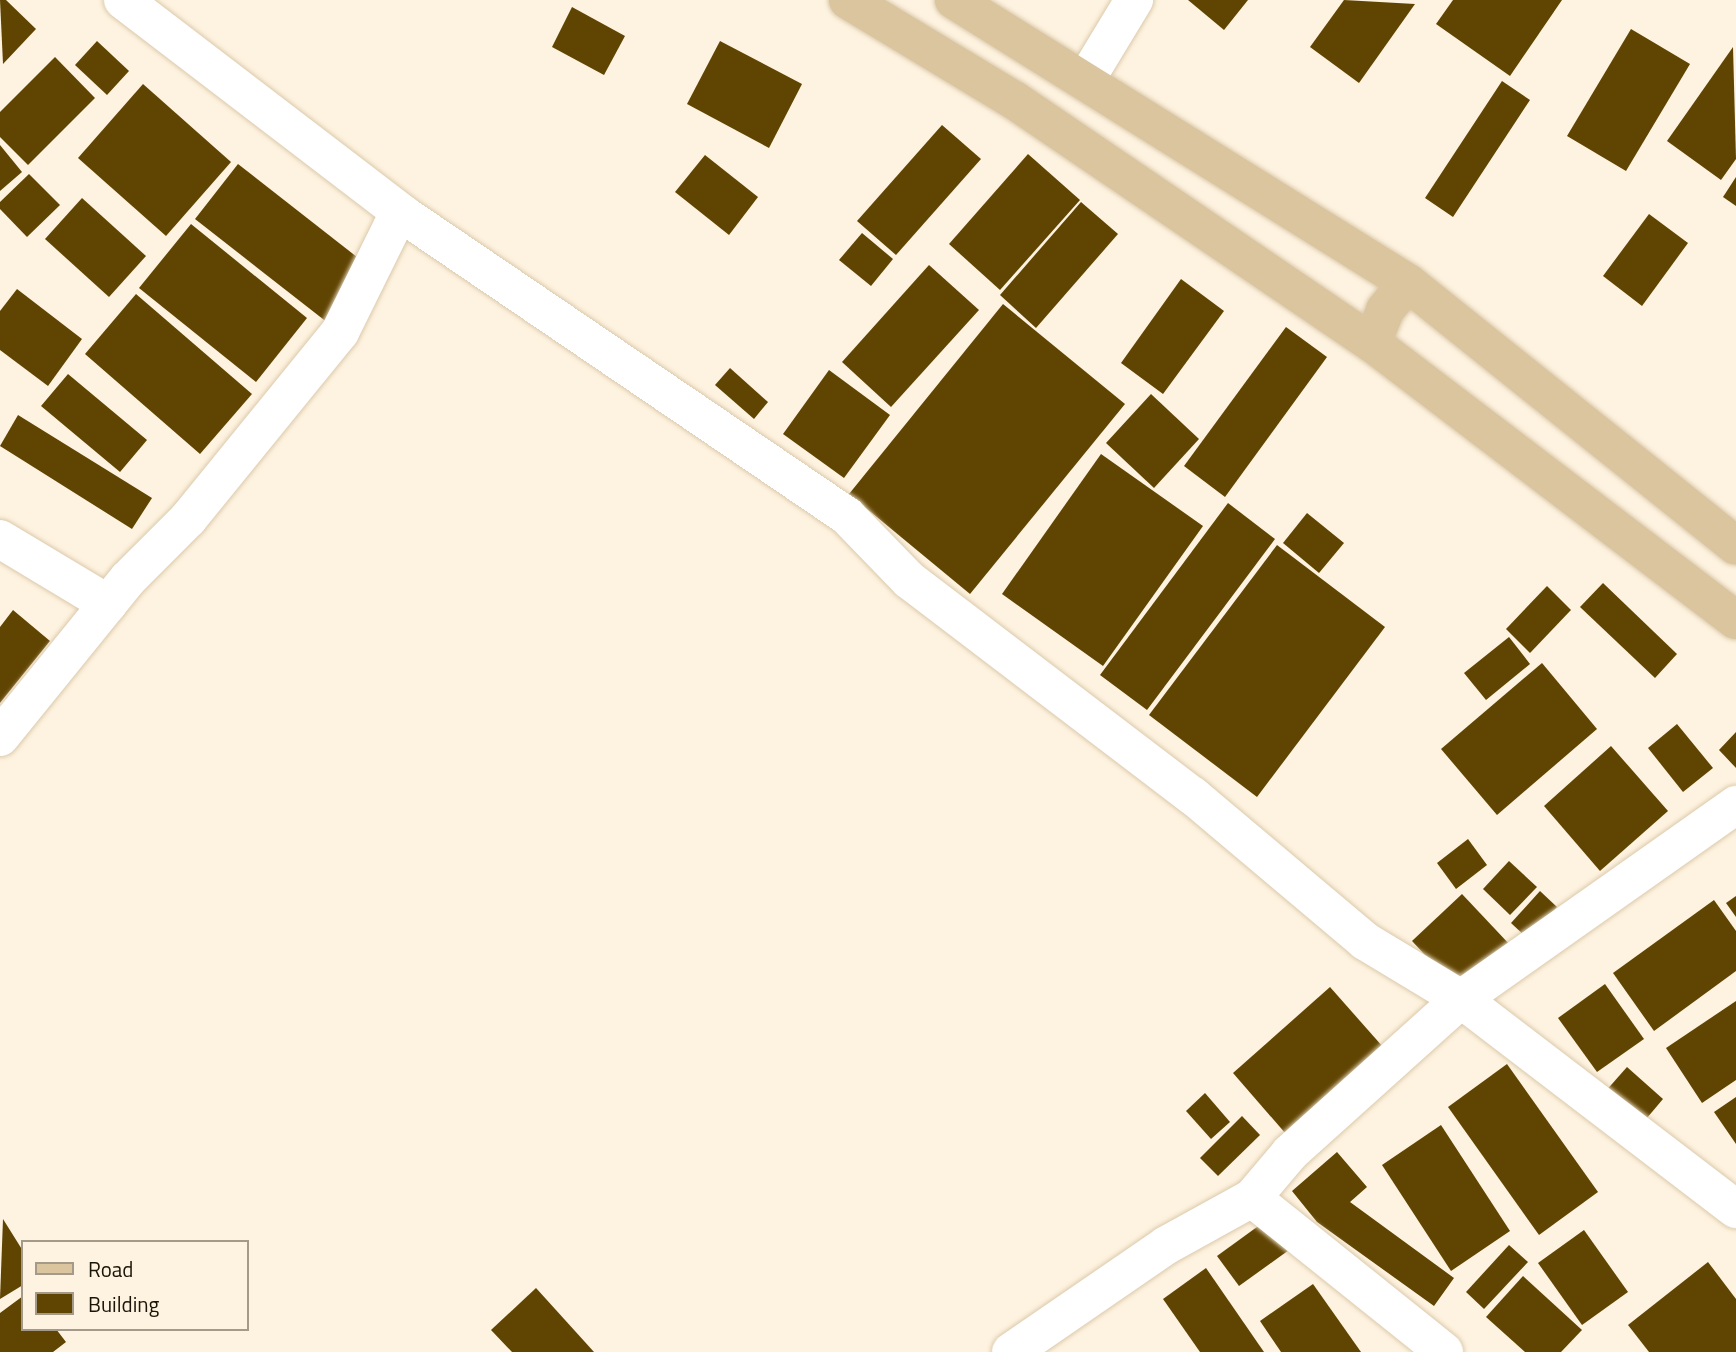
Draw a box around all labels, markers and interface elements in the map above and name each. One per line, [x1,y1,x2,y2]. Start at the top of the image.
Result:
legend [21,1240,248,1331]
text: Road [88,1253,133,1285]
text: Building [88,1288,159,1320]

